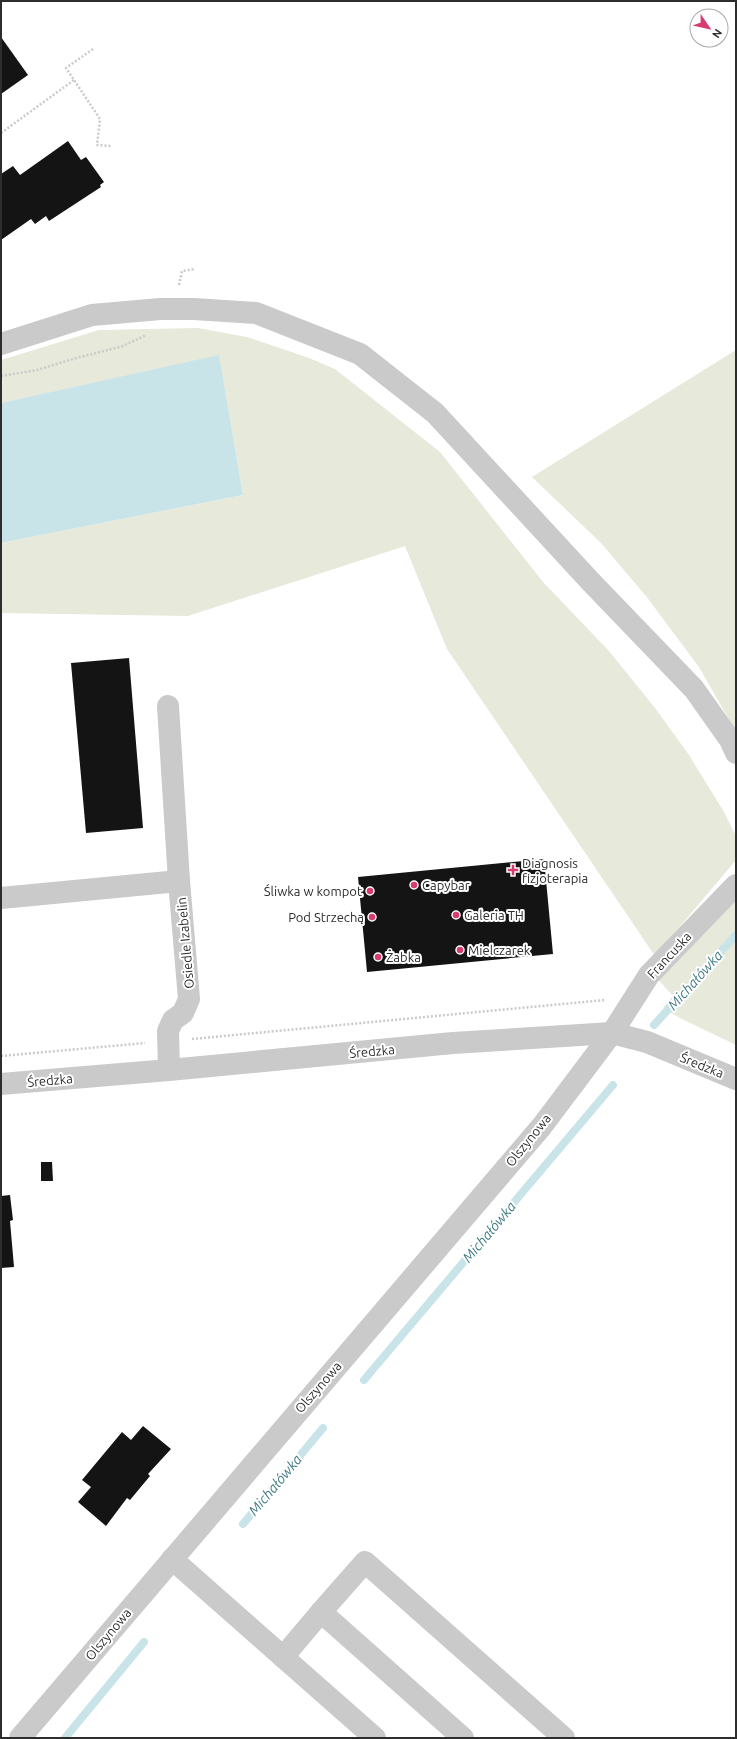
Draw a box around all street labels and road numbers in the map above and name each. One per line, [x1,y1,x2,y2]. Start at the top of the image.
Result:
street label: Osiedle Izabelin [174,897,196,989]
street label: Francuska [644,929,694,981]
street label: Średzka [349,1042,395,1060]
street label: Średzka [678,1050,726,1080]
street label: Średzka [27,1071,73,1089]
street label: Olszynowa [503,1111,553,1169]
street label: Olszynowa [292,1359,344,1415]
street label: Olszynowa [82,1605,134,1663]

